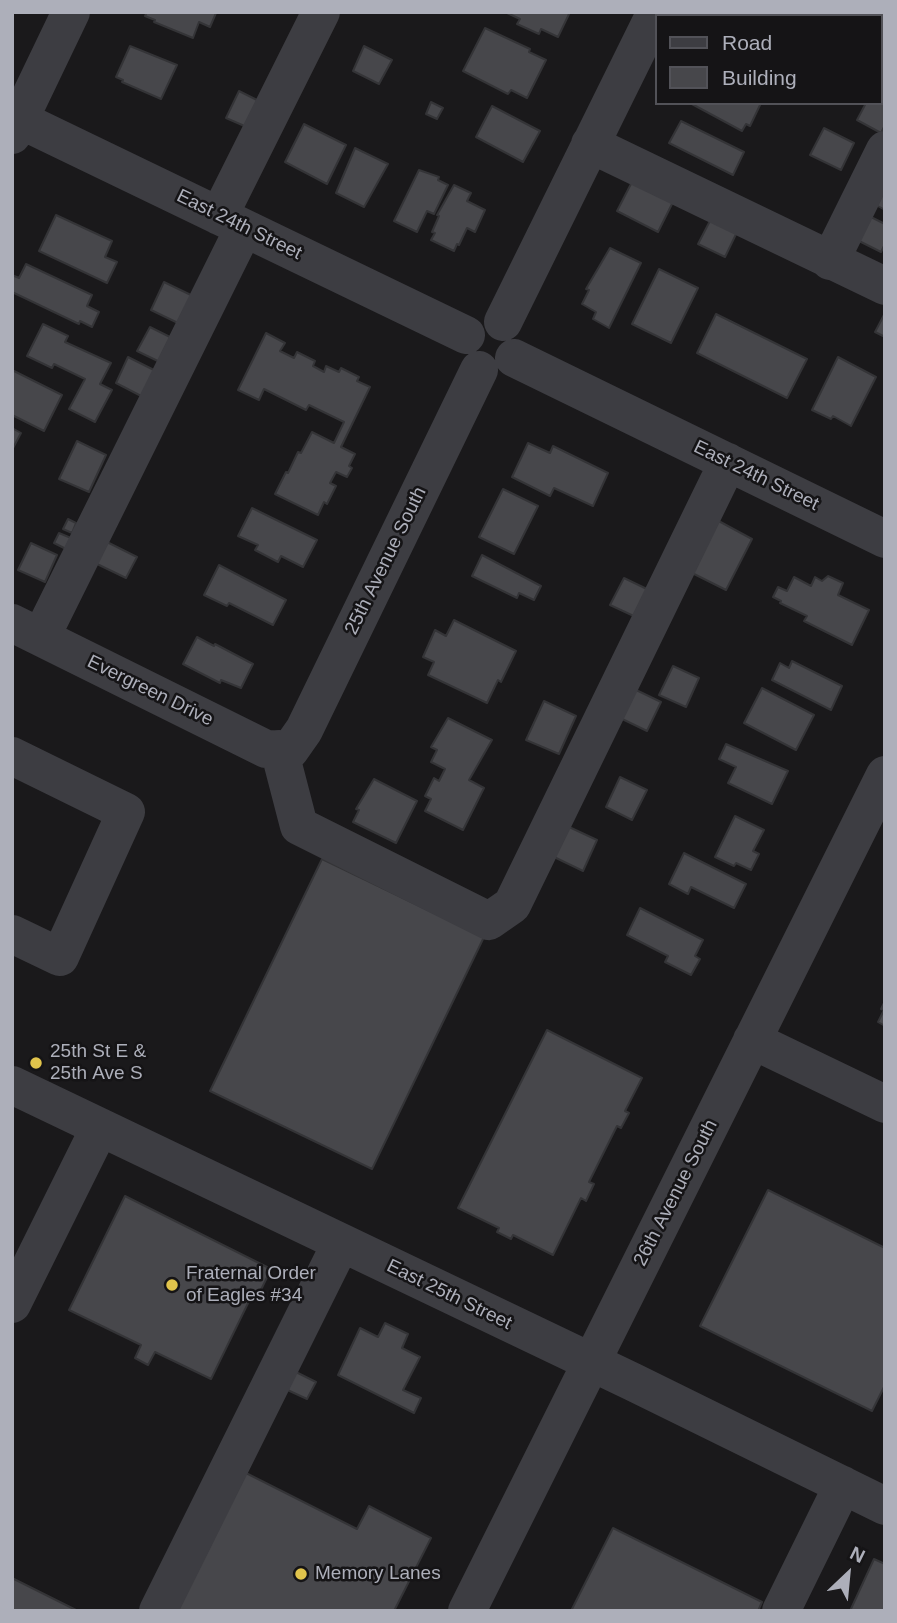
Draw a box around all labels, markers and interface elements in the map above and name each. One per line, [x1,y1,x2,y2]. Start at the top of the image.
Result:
legend [656,14,883,105]
text: Road [722,31,772,54]
text: Building [722,66,797,89]
street label: East 24th Street [173,185,305,265]
street label: East 24th Street [690,436,822,516]
street label: 25th Avenue South [340,484,432,638]
street label: Evergreen Drive [83,651,217,731]
place label: 25th St E & 25th Ave S [50,1041,146,1085]
marker: 25th St E & 25th Ave S [28,1055,44,1071]
street label: 26th Avenue South [629,1116,723,1270]
street label: East 25th Street [383,1255,515,1335]
place label: Fraternal Order of Eagles #34 [186,1263,316,1307]
marker: Fraternal Order of Eagles #34 [164,1277,180,1293]
north arrow [813,1539,883,1609]
text: N [847,1542,868,1567]
place label: Memory Lanes [315,1563,441,1585]
marker: Memory Lanes [293,1566,309,1582]

